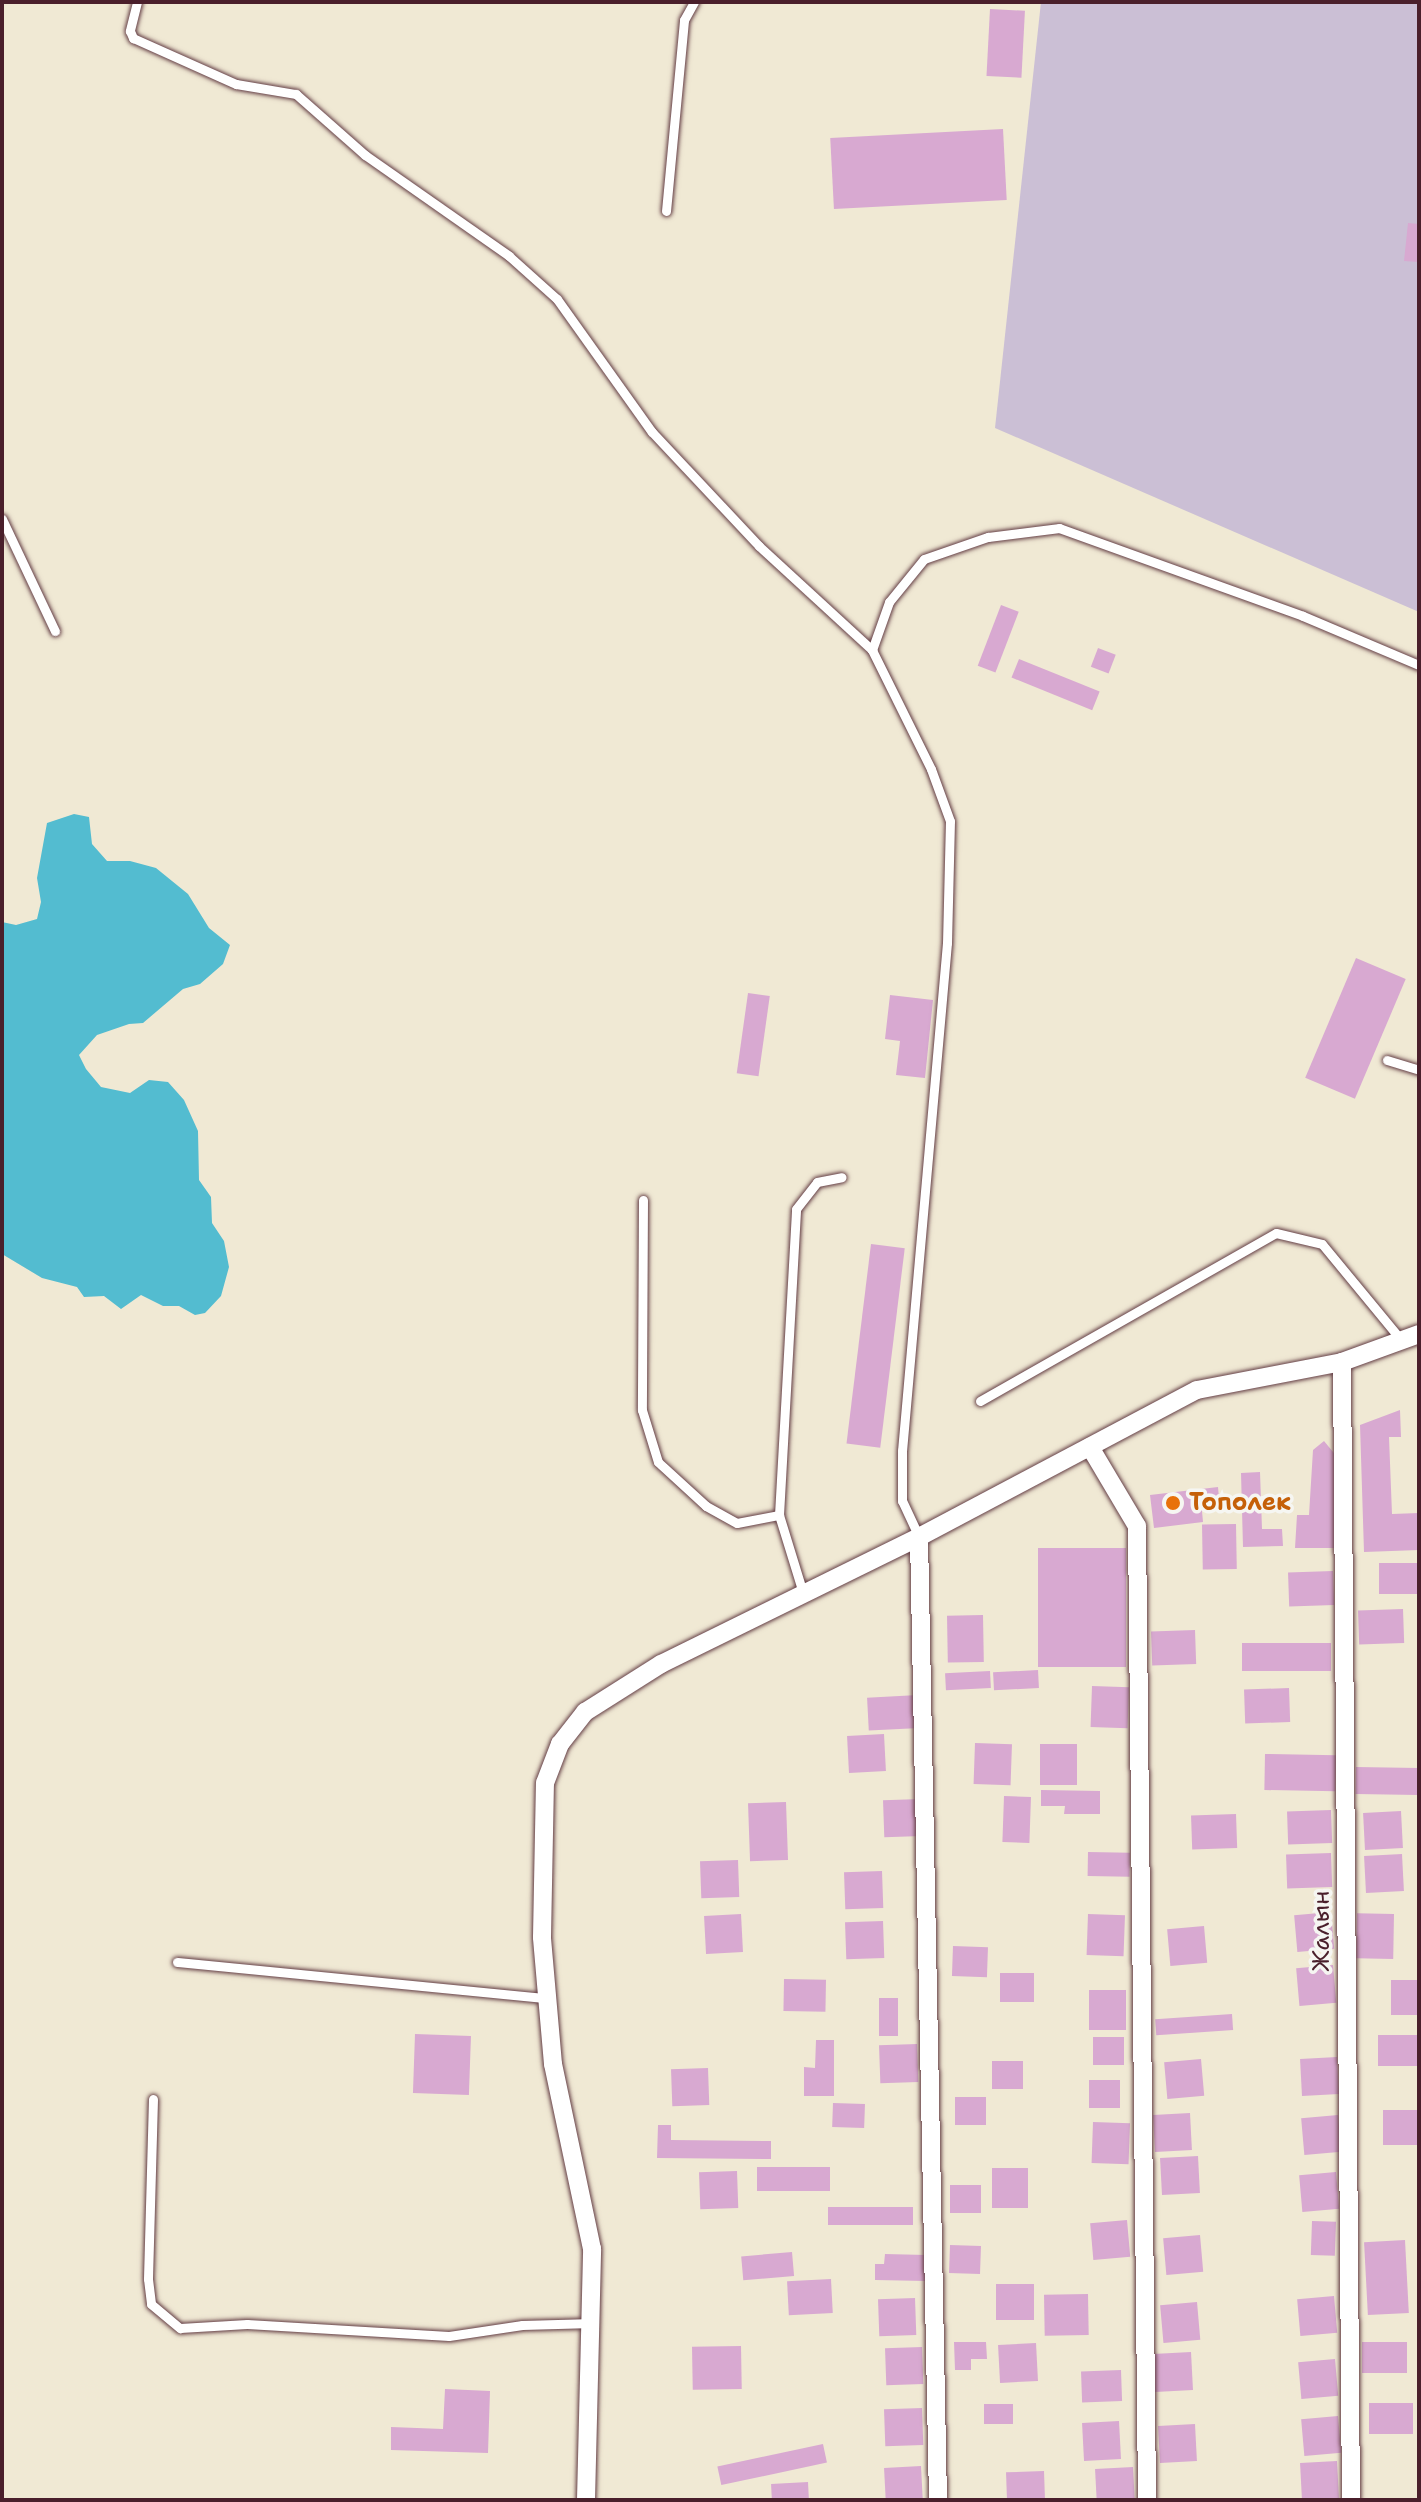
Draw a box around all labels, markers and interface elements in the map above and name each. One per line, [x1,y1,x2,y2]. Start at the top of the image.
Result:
place label: Тополек [1189,1489,1291,1517]
marker: Тополек [1164,1494,1182,1512]
street label: Жалын [1308,1891,1336,1971]

